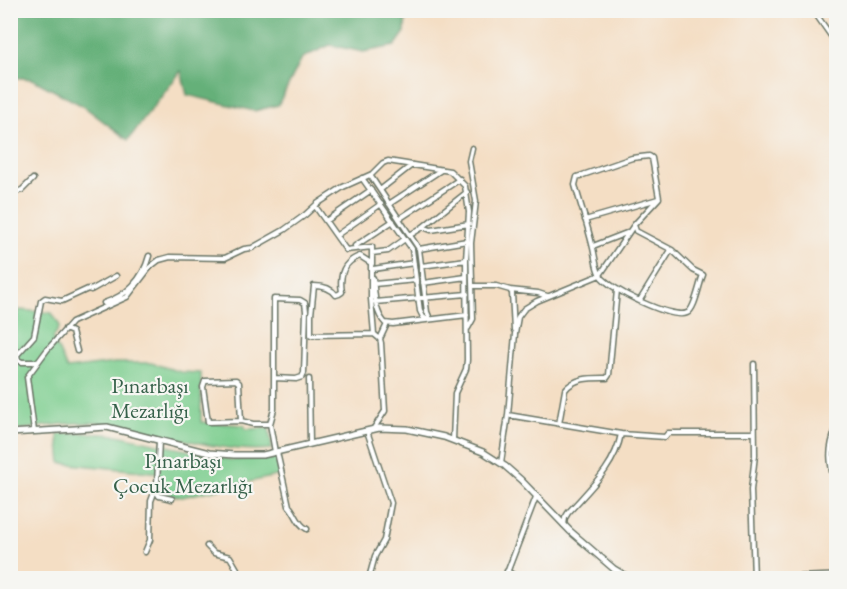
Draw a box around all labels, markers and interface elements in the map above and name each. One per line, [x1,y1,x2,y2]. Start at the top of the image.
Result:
park label: Pınarbaşı Mezarlığı [111,371,189,425]
park label: Pınarbaşı Çocuk Mezarlığı [113,446,253,500]

